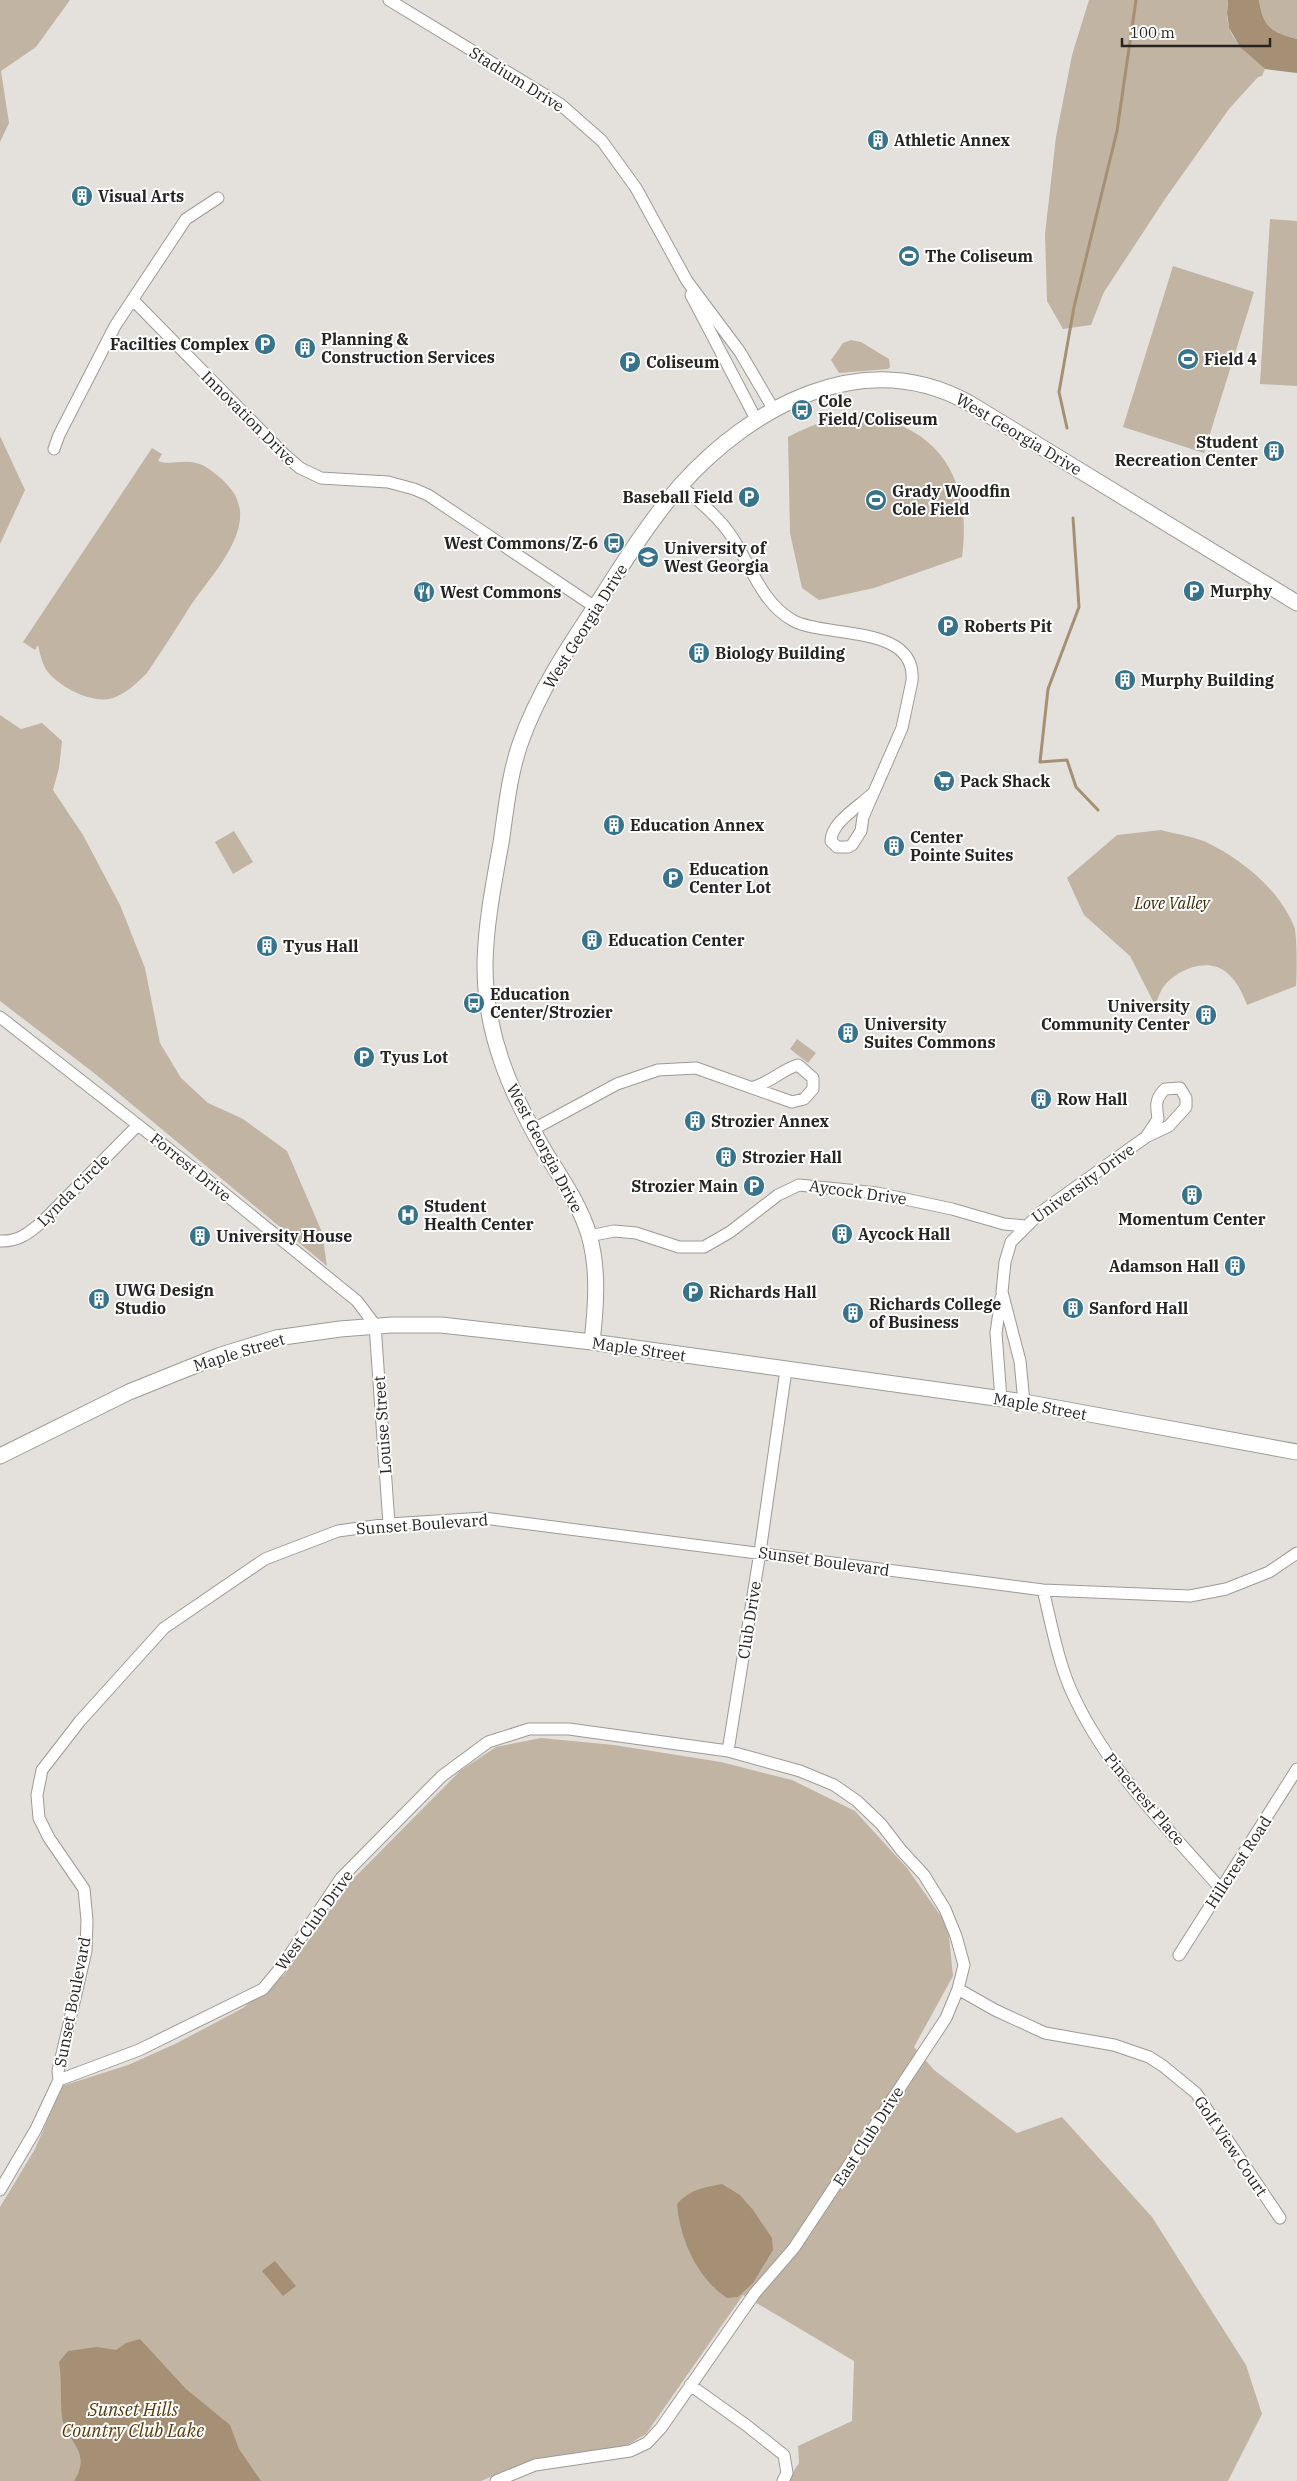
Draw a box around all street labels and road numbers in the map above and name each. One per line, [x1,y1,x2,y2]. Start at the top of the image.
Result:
street label: Stadium Drive [466,42,568,116]
street label: Innovation Drive [197,366,301,470]
street label: West Georgia Drive [952,389,1086,479]
street label: West Georgia Drive [539,560,631,692]
street label: West Georgia Drive [503,1080,587,1216]
street label: Forrest Drive [146,1128,236,1206]
street label: University Drive [1028,1139,1138,1227]
street label: Lynda Circle [33,1150,113,1230]
street label: Aycock Drive [808,1175,908,1209]
street label: Maple Street [191,1329,287,1375]
street label: Maple Street [591,1333,688,1366]
street label: Louise Street [369,1375,395,1475]
street label: Maple Street [992,1388,1089,1424]
street label: Sunset Boulevard [355,1509,489,1539]
street label: Sunset Boulevard [757,1542,891,1580]
street label: Club Drive [733,1580,765,1660]
street label: Pinecrest Place [1100,1749,1190,1849]
street label: Hillcrest Road [1201,1812,1275,1912]
street label: West Club Drive [271,1866,357,1974]
street label: Sunset Boulevard [50,1935,94,2069]
street label: East Club Drive [828,2082,908,2190]
street label: Golf View Court [1190,2092,1272,2200]

